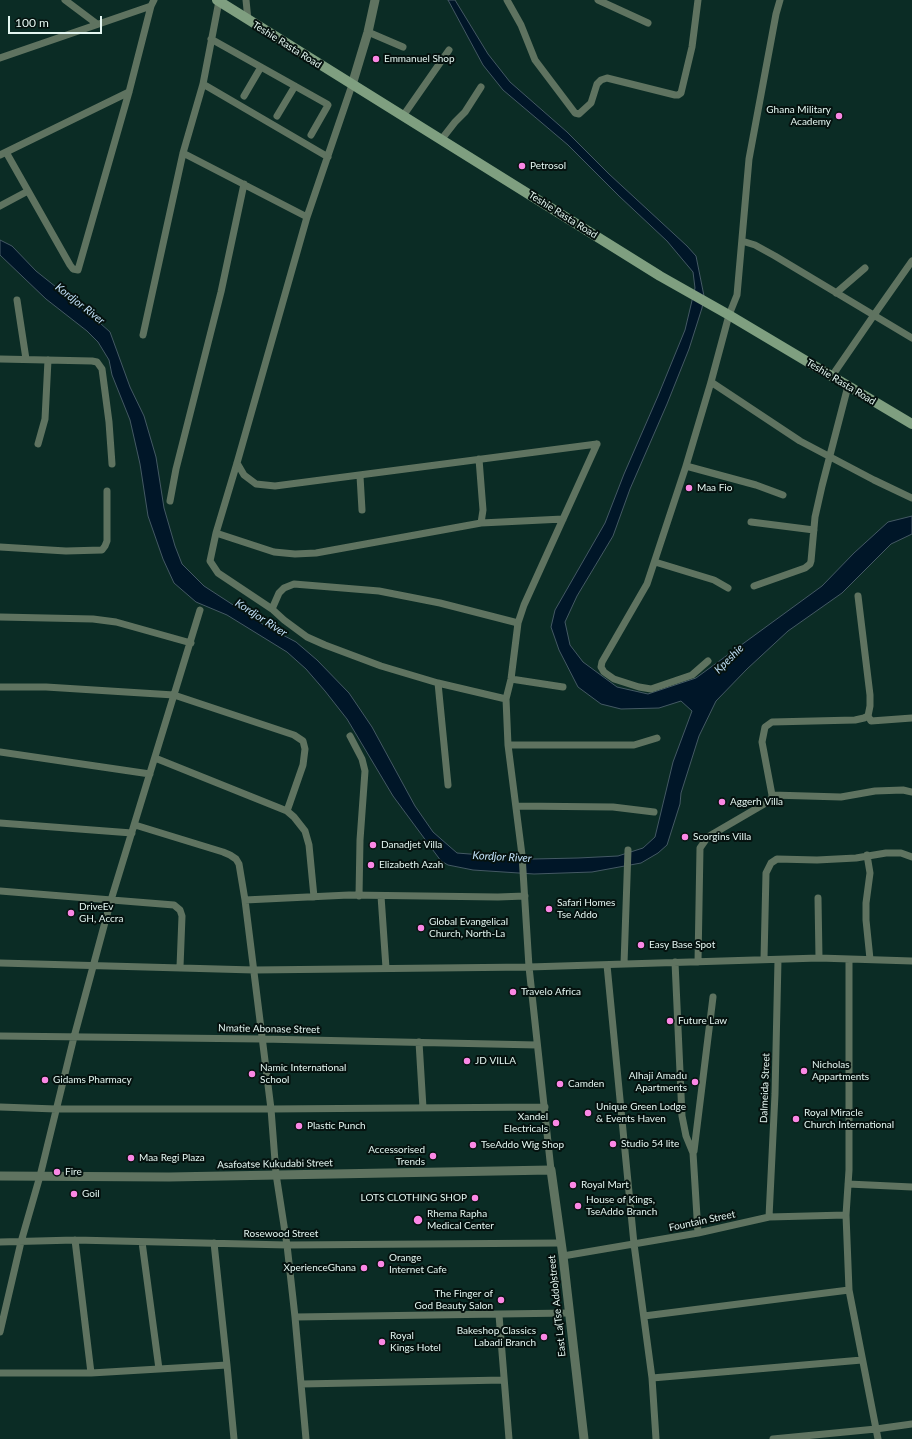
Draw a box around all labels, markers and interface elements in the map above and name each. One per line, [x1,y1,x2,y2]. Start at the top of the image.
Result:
scale bar [10,8,104,34]
text: 100 m [15,15,49,30]
street label: Teshie Rasta Road [250,19,324,71]
place label: Emmanuel Shop [384,53,455,65]
marker: Emmanuel Shop [371,54,381,64]
place label: Ghana Military Academy [766,104,831,128]
marker: Ghana Military Academy [834,111,844,121]
place label: Petrosol [530,160,566,172]
marker: Petrosol [517,161,527,171]
street label: Teshie Rasta Road [526,189,600,241]
water label: Kordjor River [53,281,107,327]
street label: Teshie Rasta Road [804,357,878,407]
place label: Maa Fio [697,482,732,494]
marker: Maa Fio [684,483,694,493]
water label: Kordjor River [233,596,289,640]
water label: Kpeshie [712,642,746,676]
place label: Aggerh Villa [730,796,783,808]
marker: Aggerh Villa [717,797,727,807]
place label: Scorgins Villa [693,831,751,843]
marker: Scorgins Villa [680,832,690,842]
place label: Danadjet Villa [381,839,442,851]
marker: Danadjet Villa [368,840,378,850]
water label: Kordjor River [472,849,532,865]
place label: Elizabeth Azah [379,859,443,871]
marker: Elizabeth Azah [366,860,376,870]
place label: Safari Homes Tse Addo [557,897,615,920]
place label: DriveEv GH, Accra [79,901,123,924]
marker: Safari Homes Tse Addo [544,904,554,914]
marker: DriveEv GH, Accra [66,908,76,918]
place label: Global Evangelical Church, North-La [429,916,508,940]
marker: Global Evangelical Church, North-La [416,923,426,933]
place label: Easy Base Spot [649,939,715,951]
marker: Easy Base Spot [636,940,646,950]
place label: Travelo Africa [521,986,581,998]
marker: Travelo Africa [508,987,518,997]
place label: Future Law [678,1015,727,1027]
marker: Future Law [665,1016,675,1026]
street label: Nmatie Abonase Street [218,1022,320,1036]
street label: Dalmeida Street [758,1053,772,1123]
place label: JD VILLA [475,1055,516,1067]
marker: JD VILLA [462,1056,472,1066]
place label: Nicholas Appartments [812,1059,869,1082]
place label: Namic International School [260,1062,346,1086]
marker: Nicholas Appartments [799,1066,809,1076]
marker: Namic International School [247,1069,257,1079]
place label: Alhaji Amadu Apartments [629,1070,687,1094]
place label: Gidams Pharmacy [53,1074,132,1086]
marker: Gidams Pharmacy [40,1075,50,1085]
marker: Alhaji Amadu Apartments [690,1077,700,1087]
place label: Camden [568,1078,604,1090]
marker: Camden [555,1079,565,1089]
place label: Unique Green Lodge & Events Haven [596,1101,686,1124]
place label: Royal Miracle Church International [804,1107,894,1130]
marker: Unique Green Lodge & Events Haven [583,1108,593,1118]
place label: Xandel Electricals [504,1111,548,1134]
marker: Royal Miracle Church International [791,1114,801,1124]
marker: Xandel Electricals [551,1118,561,1128]
place label: Plastic Punch [307,1120,366,1132]
marker: Plastic Punch [294,1121,304,1131]
place label: Studio 54 lite [621,1138,679,1150]
place label: TseAddo Wig Shop [481,1139,564,1151]
marker: Studio 54 lite [608,1139,618,1149]
marker: TseAddo Wig Shop [468,1140,478,1150]
place label: Accessorised Trends [368,1144,425,1168]
marker: Accessorised Trends [428,1151,438,1161]
place label: Maa Regi Plaza [139,1152,205,1164]
marker: Maa Regi Plaza [126,1153,136,1163]
street label: Asafoatse Kukudabi Street [217,1157,333,1171]
place label: Fire [65,1166,82,1178]
marker: Fire [52,1167,62,1177]
place label: Royal Mart [581,1179,629,1191]
marker: Royal Mart [568,1180,578,1190]
place label: Goil [82,1188,100,1200]
marker: Goil [69,1189,79,1199]
place label: LOTS CLOTHING SHOP [361,1192,467,1204]
marker: LOTS CLOTHING SHOP [470,1193,480,1203]
place label: House of Kings, TseAddo Branch [586,1194,657,1218]
marker: House of Kings, TseAddo Branch [573,1201,583,1211]
place label: Rhema Rapha Medical Center [427,1208,494,1232]
street label: Fountain Street [668,1208,736,1234]
marker: Rhema Rapha Medical Center [412,1214,424,1226]
street label: Rosewood Street [244,1228,318,1240]
place label: Orange Internet Cafe [389,1252,447,1276]
street label: East La(Tse Addo)street [546,1255,568,1357]
marker: Orange Internet Cafe [376,1259,386,1269]
place label: XperienceGhana [284,1262,356,1274]
marker: XperienceGhana [359,1263,369,1273]
place label: The Finger of God Beauty Salon [414,1288,493,1312]
marker: The Finger of God Beauty Salon [496,1295,506,1305]
place label: Bakeshop Classics Labadi Branch [457,1325,536,1348]
place label: Royal Kings Hotel [390,1330,441,1354]
marker: Bakeshop Classics Labadi Branch [539,1332,549,1342]
marker: Royal Kings Hotel [377,1337,387,1347]

